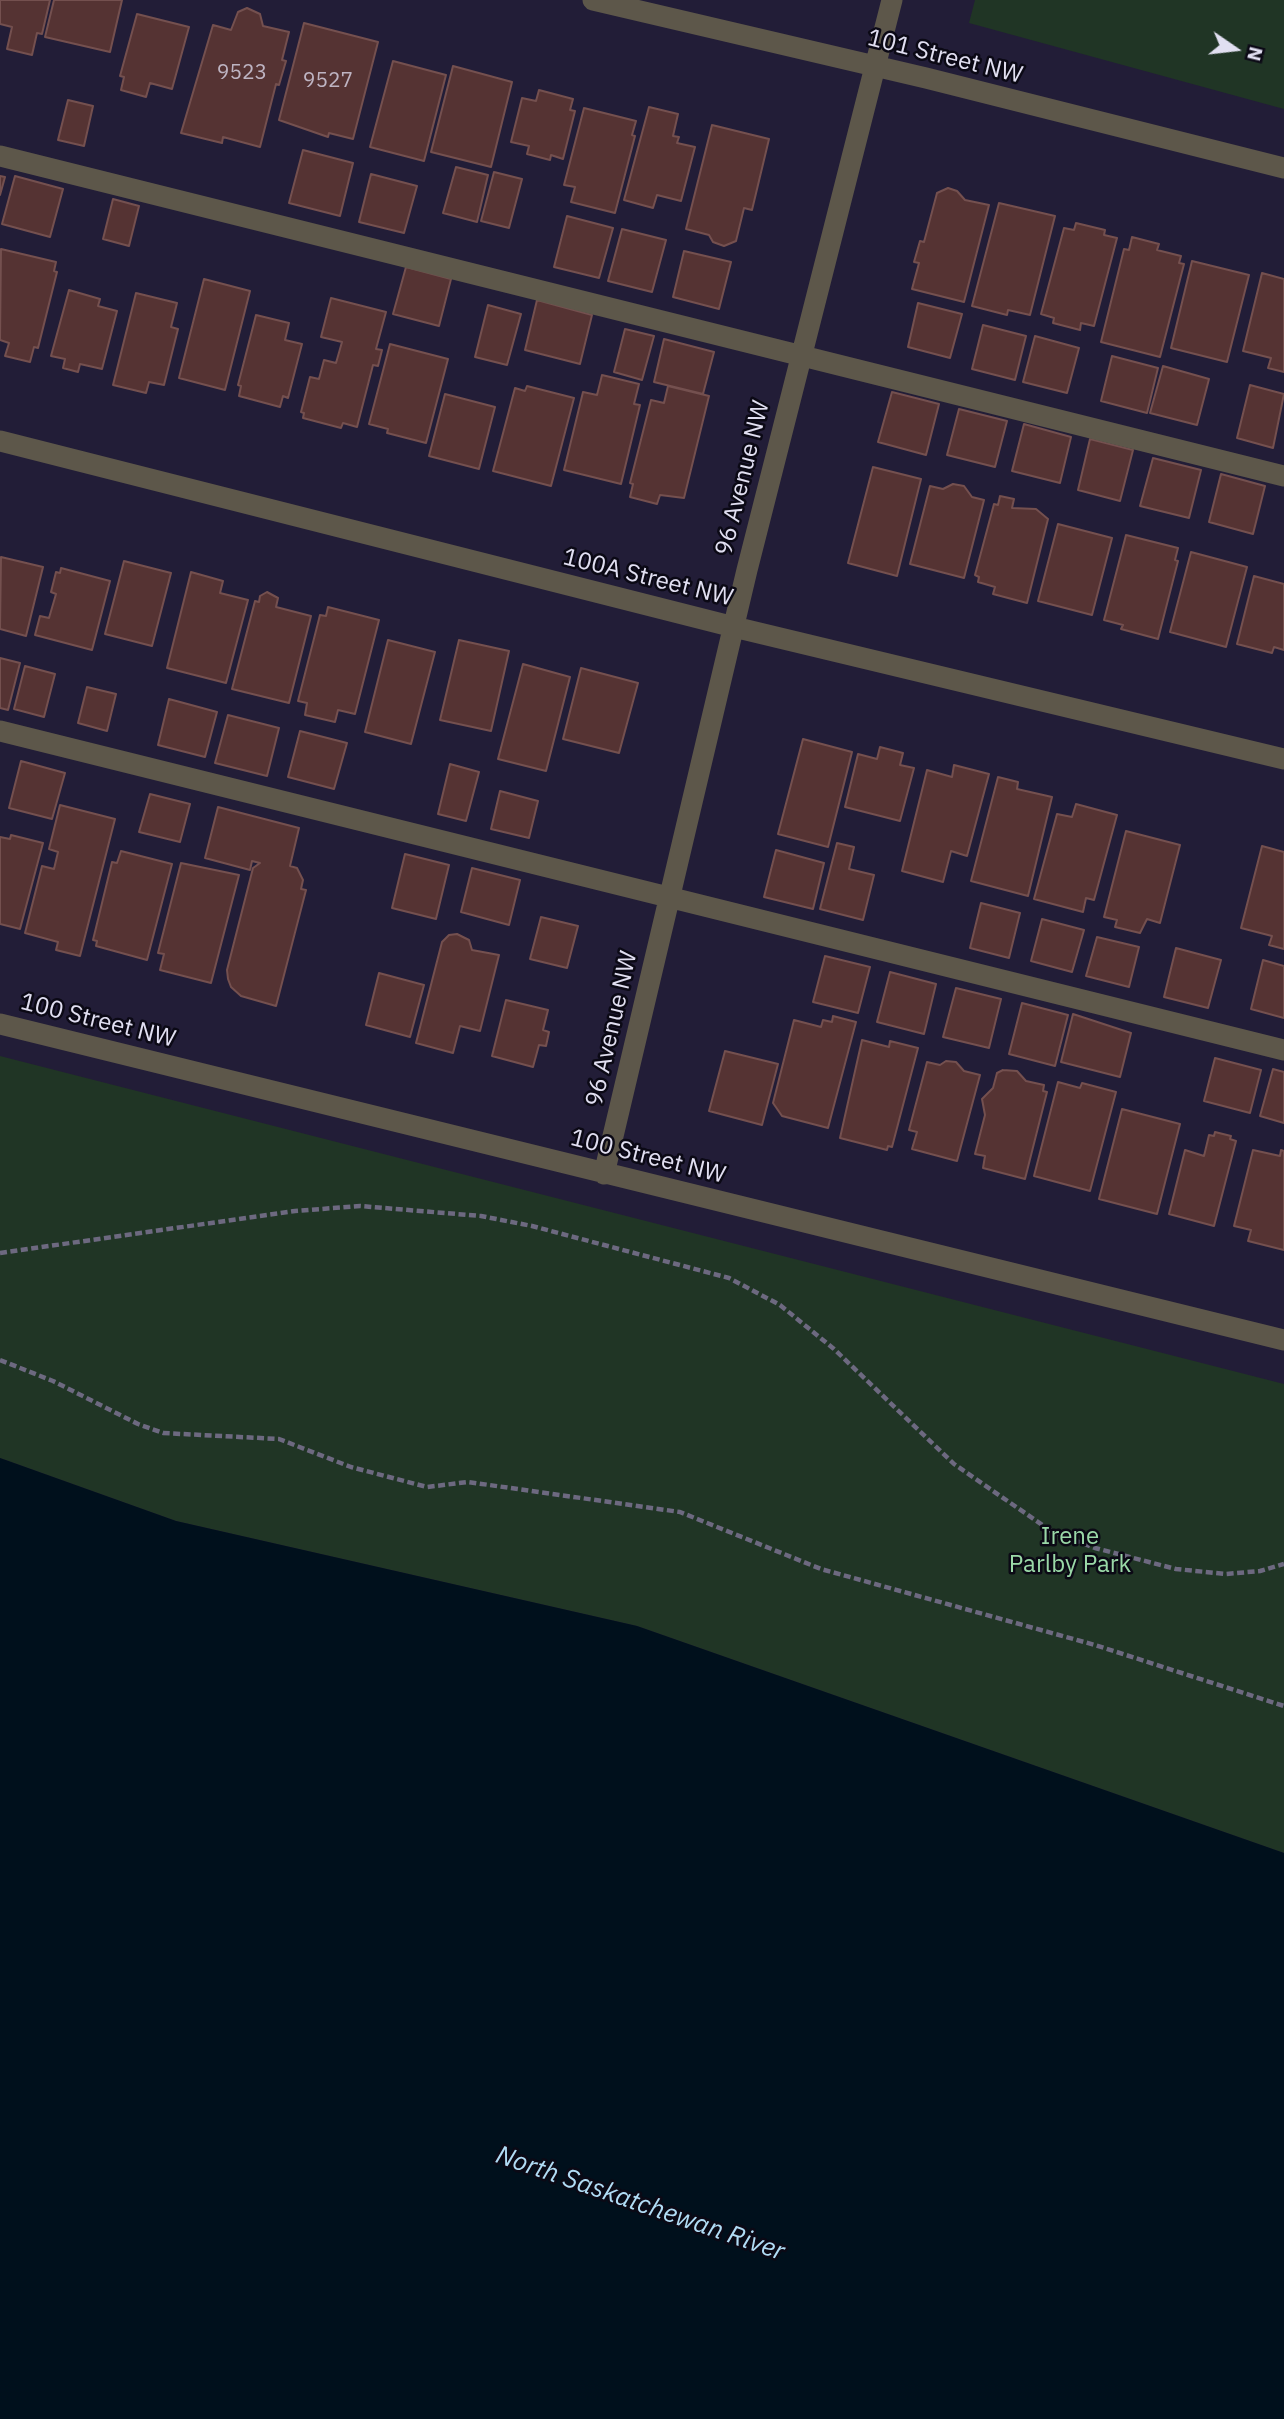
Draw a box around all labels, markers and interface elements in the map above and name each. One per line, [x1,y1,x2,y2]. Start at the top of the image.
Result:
north arrow [1200,14,1270,84]
street label: 101 Street NW [865,24,1025,90]
text: N [1242,44,1269,64]
house number: 9523 [217,60,267,86]
house number: 9527 [303,68,353,94]
street label: 96 Avenue NW [710,398,776,558]
street label: 100A Street NW [560,543,736,613]
street label: 96 Avenue NW [580,948,644,1110]
street label: 100 Street NW [18,988,178,1054]
street label: 100 Street NW [568,1124,728,1190]
park label: Irene Parlby Park [1009,1523,1131,1579]
water label: North Saskatchewan River [492,2140,788,2268]

